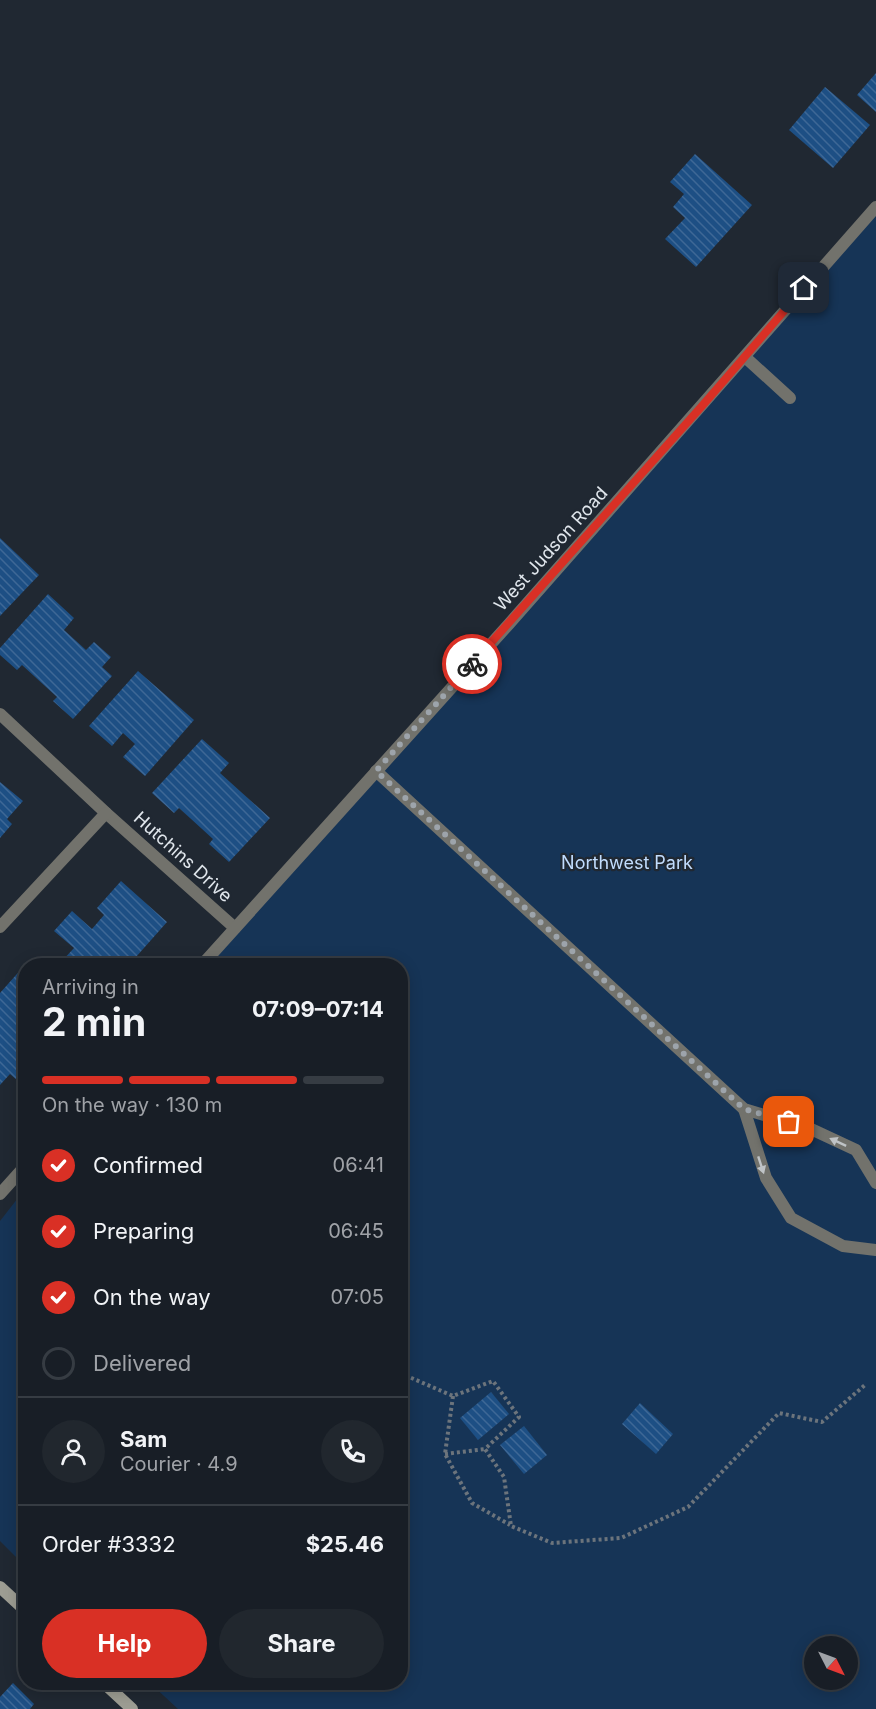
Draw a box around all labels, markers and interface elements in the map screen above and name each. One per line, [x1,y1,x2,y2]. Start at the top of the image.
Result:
pin [778,262,829,313]
icon: home [787,271,820,304]
street label: West Judson Road [490,483,612,615]
courier [442,634,502,694]
icon: bike [456,648,489,681]
street label: Hutchins Drive [130,807,237,906]
park label: Northwest Park [561,852,693,873]
text: Arriving in [42,975,139,999]
text: 07:09–07:14 [252,996,384,1022]
text: 2 min [42,998,146,1045]
text: On the way · 130 m [42,1093,222,1117]
pin [763,1096,814,1147]
icon: bag [772,1105,805,1138]
one-way arrow [829,1137,846,1146]
icon: check [42,1149,75,1182]
text: Confirmed [93,1152,203,1178]
text: 06:41 [333,1153,384,1177]
one-way arrow [757,1156,767,1174]
icon: check [42,1215,75,1248]
text: Preparing [93,1218,194,1244]
text: 06:45 [328,1219,384,1243]
icon: check [42,1281,75,1314]
text: On the way [93,1284,211,1310]
text: 07:05 [331,1285,384,1309]
text: Delivered [93,1350,191,1376]
button: person [42,1420,105,1483]
button: phone [321,1420,384,1483]
text: Sam [120,1426,167,1452]
text: Courier · 4.9 [120,1452,238,1476]
text: Order #3332 [42,1531,176,1557]
text: $25.46 [306,1531,384,1557]
button: Help [42,1609,207,1678]
button: Share [219,1609,384,1678]
north arrow [804,1636,858,1690]
map controls [804,1636,858,1690]

